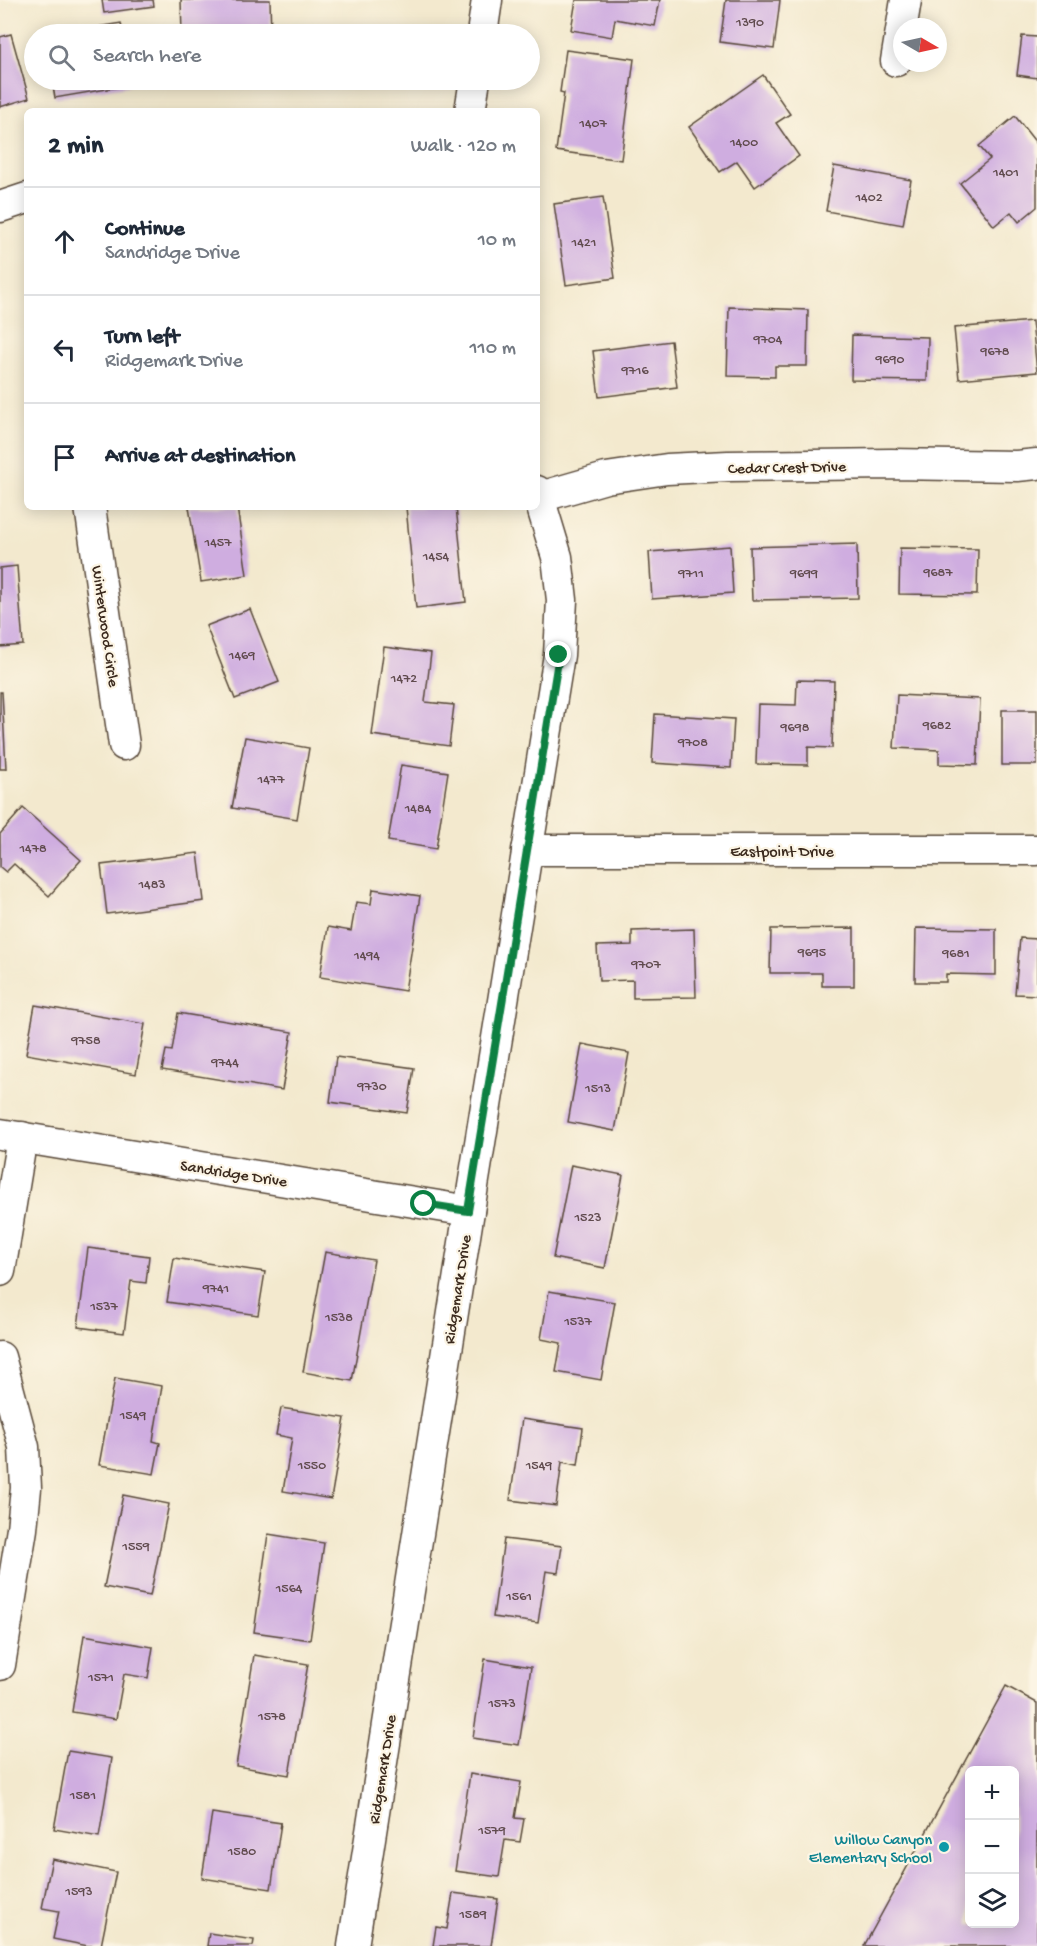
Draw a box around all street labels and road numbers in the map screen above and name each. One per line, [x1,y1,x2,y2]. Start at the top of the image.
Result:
street label: Cedar Crest Drive [728,459,847,480]
street label: Winterwood Circle [86,565,122,689]
street label: Eastpoint Drive [730,844,835,863]
street label: Sandridge Drive [179,1158,289,1193]
street label: Ridgemark Drive [441,1233,478,1346]
street label: Ridgemark Drive [366,1713,403,1826]

